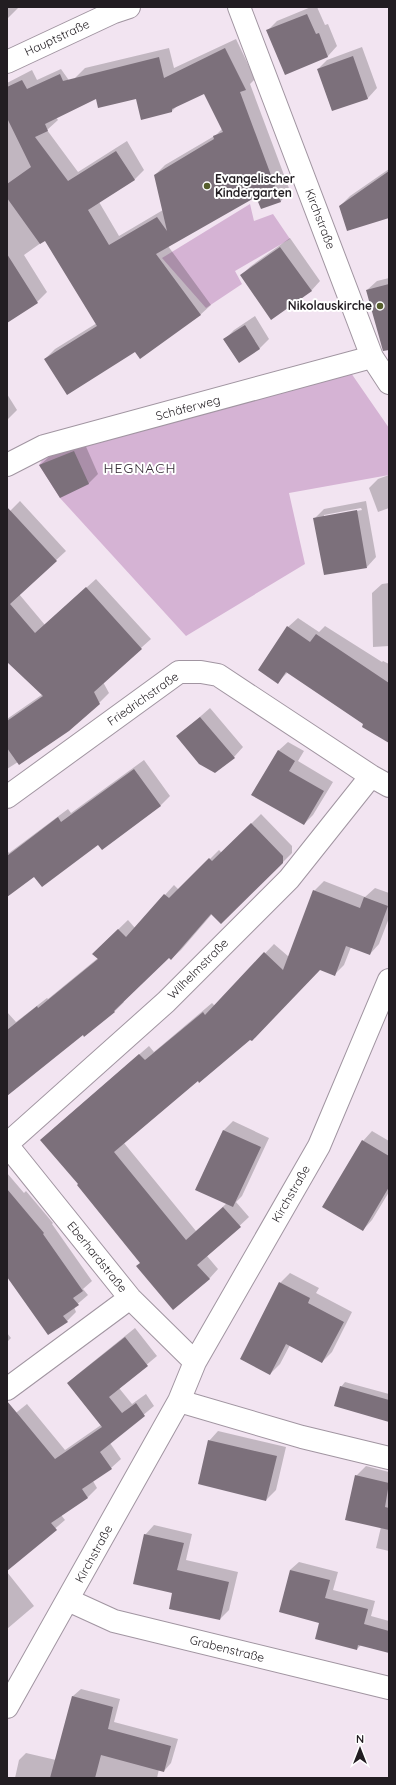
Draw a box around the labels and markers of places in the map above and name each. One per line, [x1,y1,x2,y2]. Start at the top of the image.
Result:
place label: Evangelischer Kindergarten [215,171,295,200]
marker: Evangelischer Kindergarten [202,181,212,191]
place label: Nikolauskirche [288,298,372,313]
marker: Nikolauskirche [375,301,385,311]

